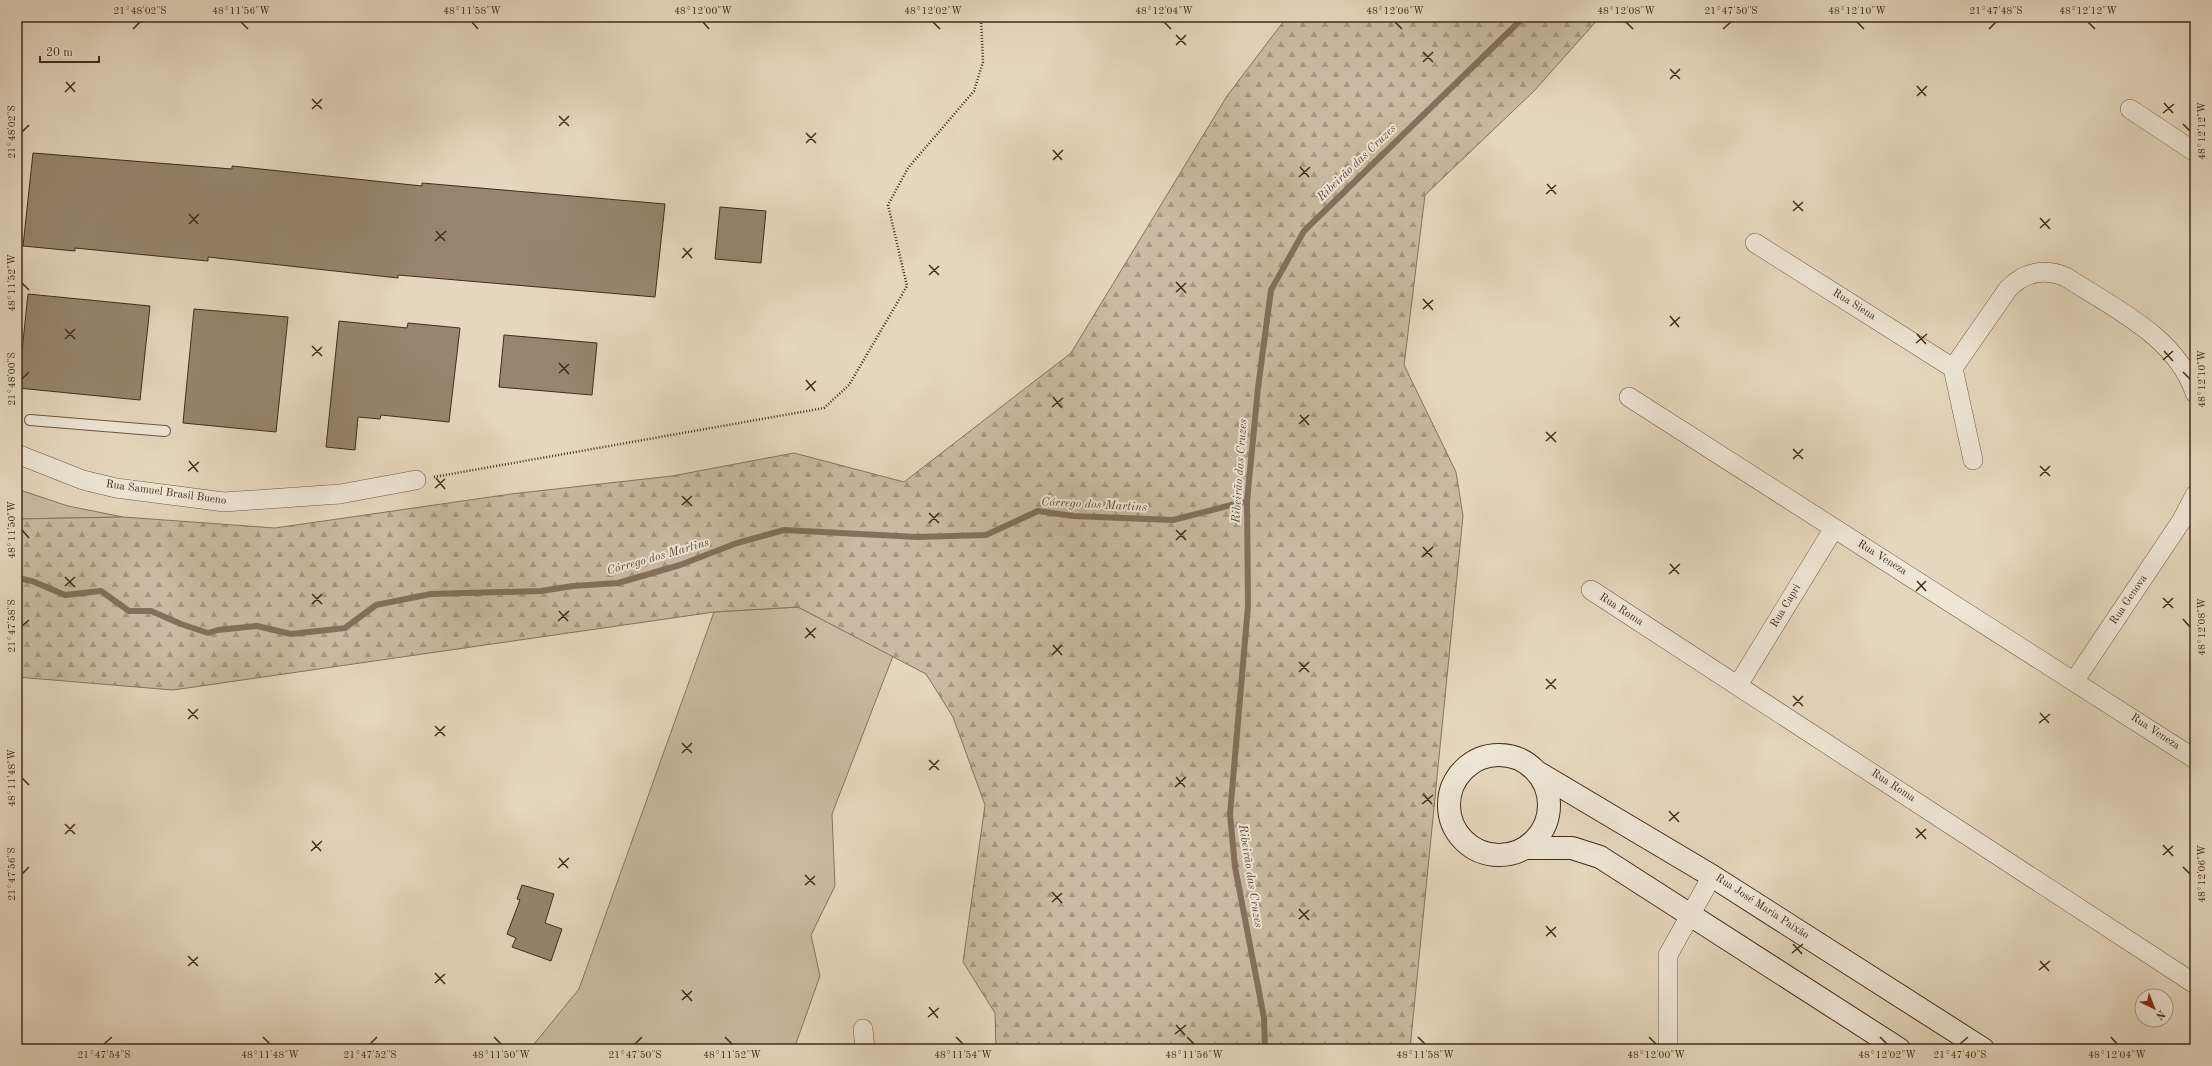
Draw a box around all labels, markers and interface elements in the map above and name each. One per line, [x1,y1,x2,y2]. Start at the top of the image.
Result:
text: 21°48'02"S [113,6,167,16]
text: 48°11'56"W [212,6,270,16]
text: 48°11'58"W [443,6,501,16]
text: 48°12'00"W [674,6,732,16]
text: 48°12'02"W [904,6,962,16]
text: 48°12'04"W [1135,6,1193,16]
text: 48°12'06"W [1366,6,1424,16]
text: 48°12'08"W [1597,6,1655,16]
text: 21°47'50"S [1704,6,1758,16]
text: 48°12'10"W [1828,6,1886,16]
text: 21°47'48"S [1969,6,2023,16]
text: 48°12'12"W [2059,6,2117,16]
scale bar [40,38,99,64]
text: 20 m [46,47,73,59]
text: 48°12'12"W [2197,102,2207,160]
text: 21°48'02"S [7,105,17,159]
water label: Ribeirão das Cruzes [1315,122,1399,204]
text: 48°11'52"W [7,254,17,312]
street label: Rua Siena [1831,287,1878,323]
text: 48°12'10"W [2197,350,2207,408]
text: 21°48'00"S [7,352,17,406]
water label: Ribeirão das Cruzes [1230,419,1250,524]
street label: Rua Samuel Brasil Bueno [105,479,227,507]
water label: Córrego dos Martins [1041,496,1147,514]
text: 48°11'50"W [7,501,17,559]
water label: Córrego dos Martins [605,537,711,577]
street label: Rua Veneza [1855,538,1909,578]
street label: Rua Genova [2108,573,2150,627]
street label: Rua Capri [1769,582,1803,630]
street label: Rua Roma [1597,592,1645,628]
text: 48°12'08"W [2197,598,2207,656]
text: 21°47'58"S [7,599,17,653]
street label: Rua Veneza [2129,712,2182,752]
text: 48°11'48"W [7,749,17,807]
street label: Rua Roma [1869,768,1917,804]
water label: Ribeirão das Cruzes [1236,823,1264,928]
text: 48°12'06"W [2197,845,2207,903]
text: 21°47'56"S [7,847,17,901]
street label: Rua José Maria Paixão [1713,873,1811,941]
north arrow [2134,988,2174,1028]
text: N [2153,1007,2167,1022]
text: 21°47'54"S [77,1050,131,1060]
text: 48°11'48"W [241,1050,299,1060]
text: 21°47'52"S [343,1050,397,1060]
text: 48°11'50"W [472,1050,530,1060]
text: 21°47'50"S [608,1050,662,1060]
text: 48°11'52"W [703,1050,761,1060]
text: 48°11'54"W [934,1050,992,1060]
text: 48°11'56"W [1165,1050,1223,1060]
text: 48°11'58"W [1396,1050,1454,1060]
text: 48°12'00"W [1627,1050,1685,1060]
text: 48°12'02"W [1858,1050,1916,1060]
text: 21°47'40"S [1933,1050,1987,1060]
text: 48°12'04"W [2088,1050,2146,1060]

